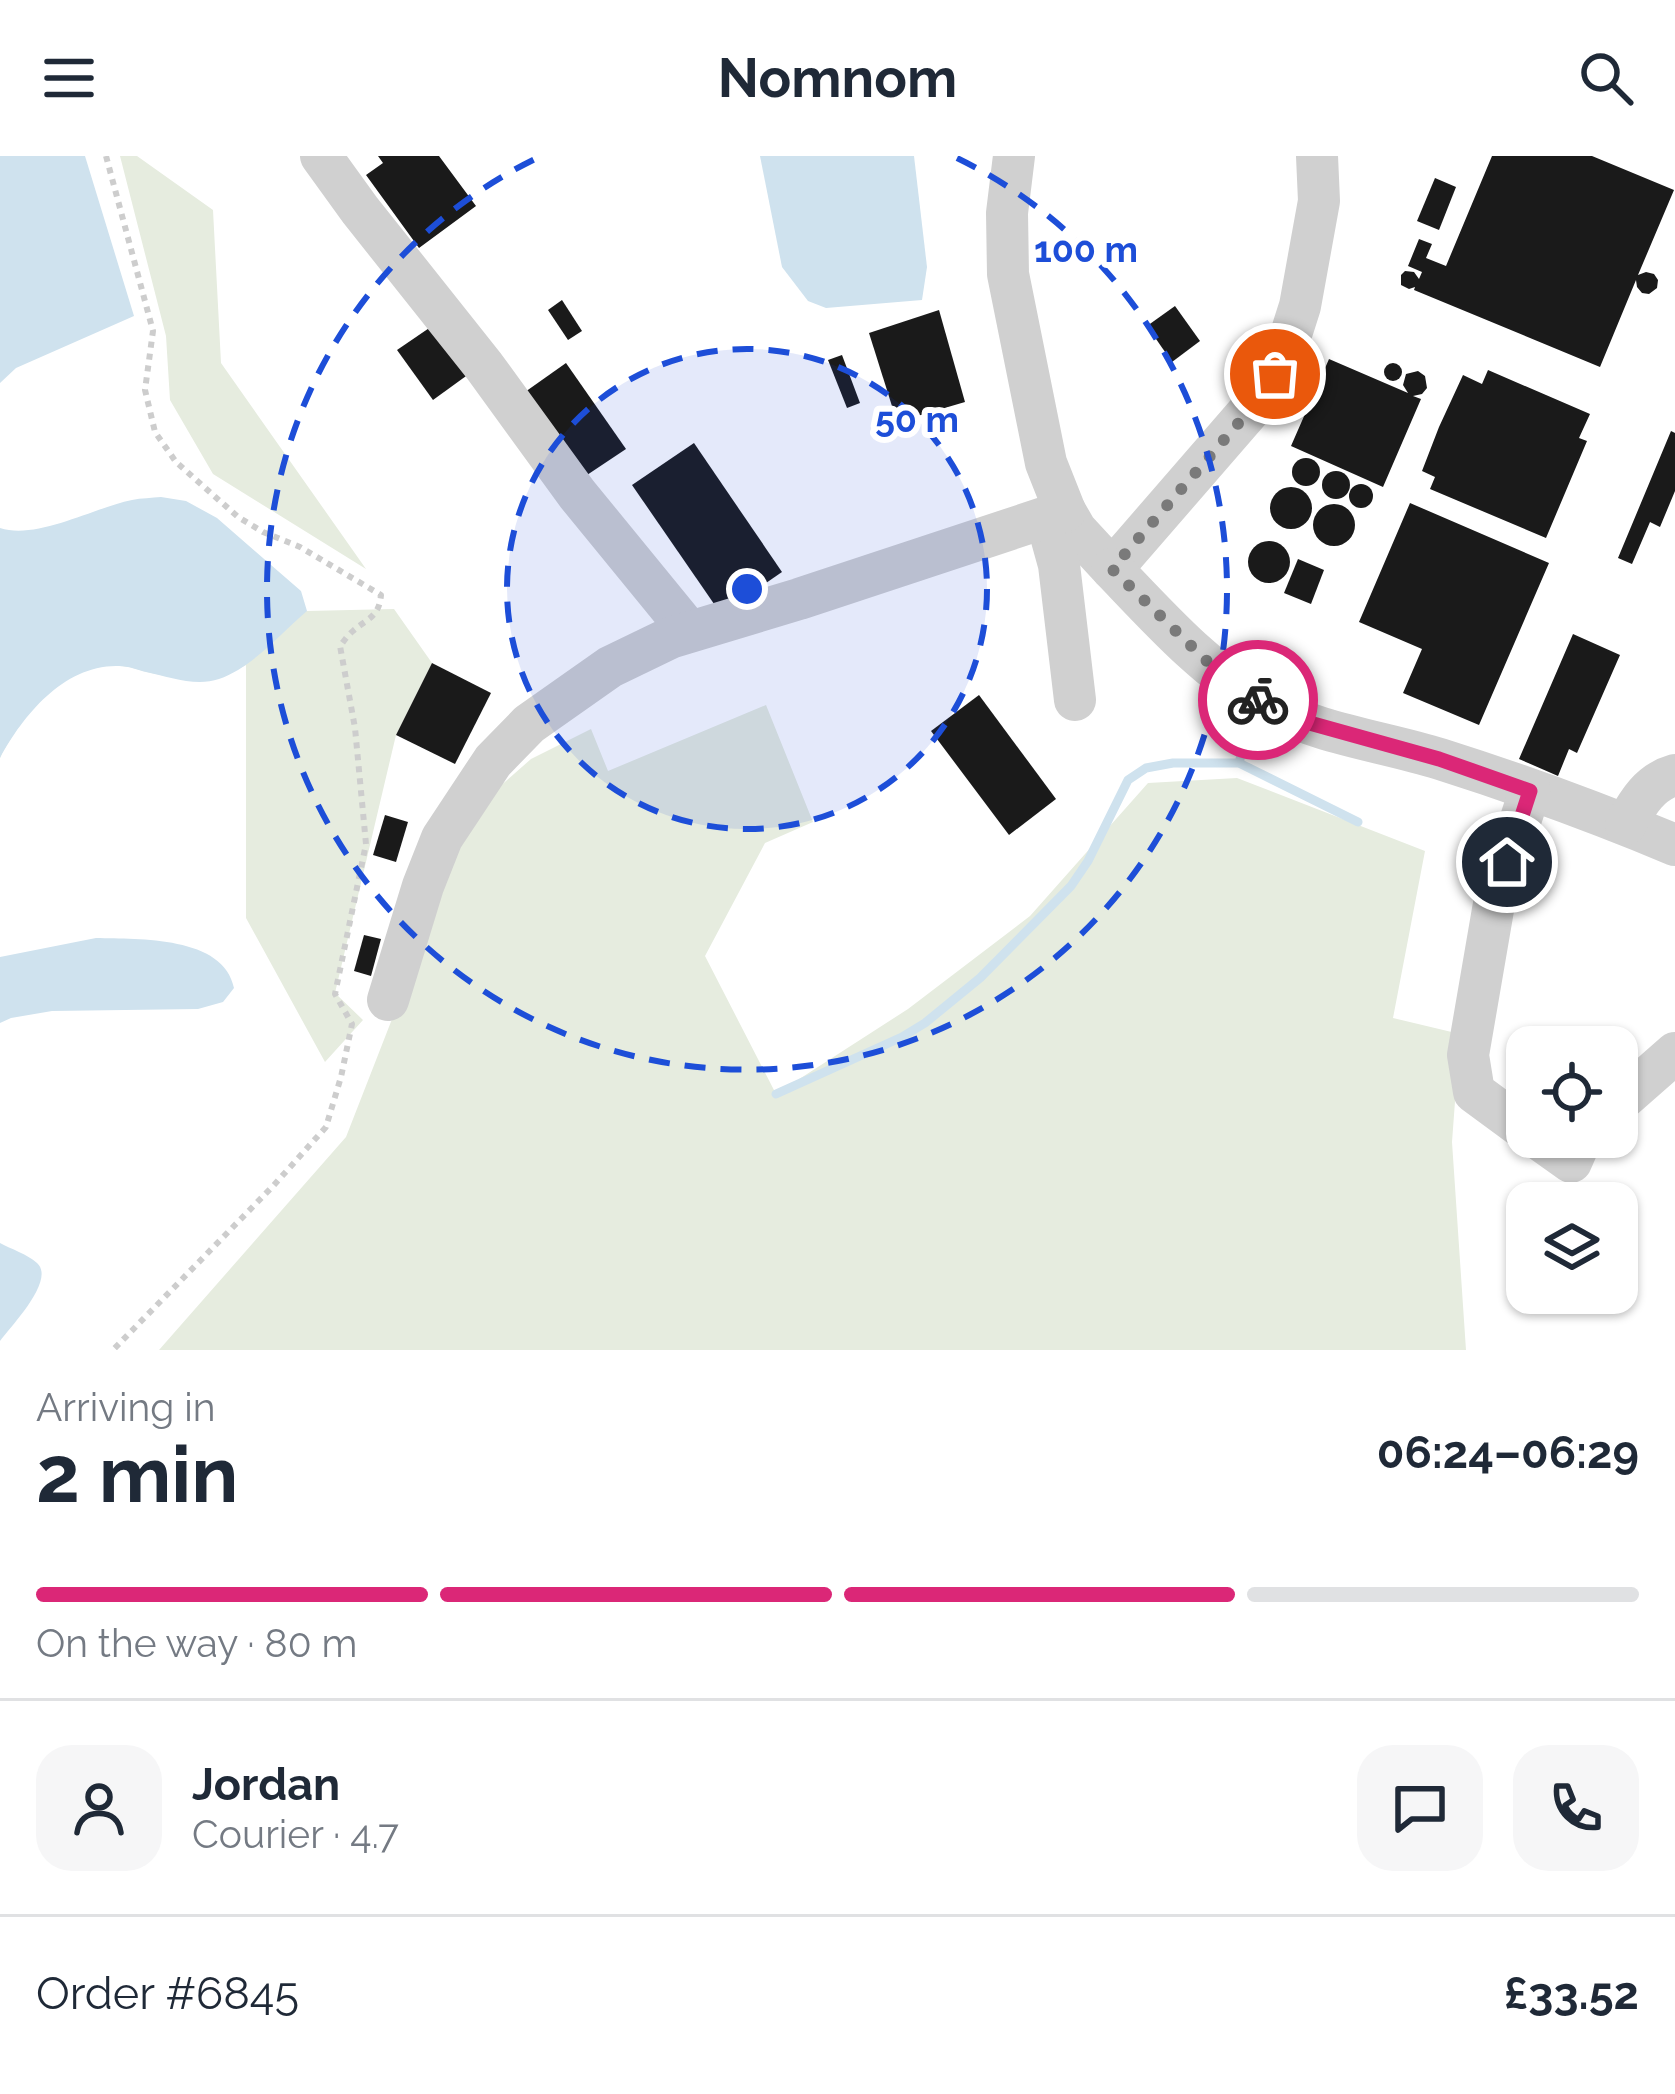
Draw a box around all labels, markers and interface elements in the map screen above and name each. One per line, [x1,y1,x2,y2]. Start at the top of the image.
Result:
icon: menu [36,45,102,111]
icon: search [1573,45,1639,111]
text: Nomnom [718,46,957,110]
text: 100 m [1034,228,1138,270]
pin [1224,323,1326,425]
icon: bag [1242,341,1308,407]
text: 50 m [875,398,959,440]
centre of rings [726,568,768,610]
courier [1198,640,1318,760]
icon: bike [1225,667,1291,733]
pin [1456,811,1558,913]
icon: home [1474,829,1540,895]
map controls [1506,1026,1638,1314]
button: locate [1506,1026,1638,1158]
button: layers [1506,1182,1638,1314]
text: Arriving in [36,1384,216,1430]
text: 06:24–06:29 [1377,1426,1639,1479]
text: 2 min [36,1429,238,1520]
text: On the way · 80 m [36,1620,357,1666]
button: person [36,1745,162,1871]
button: chat [1357,1745,1483,1871]
button: phone [1513,1745,1639,1871]
text: Jordan [192,1758,340,1811]
text: Courier · 4.7 [192,1811,399,1857]
text: Order #6845 [36,1967,299,2020]
text: £33.52 [1504,1967,1639,2020]

